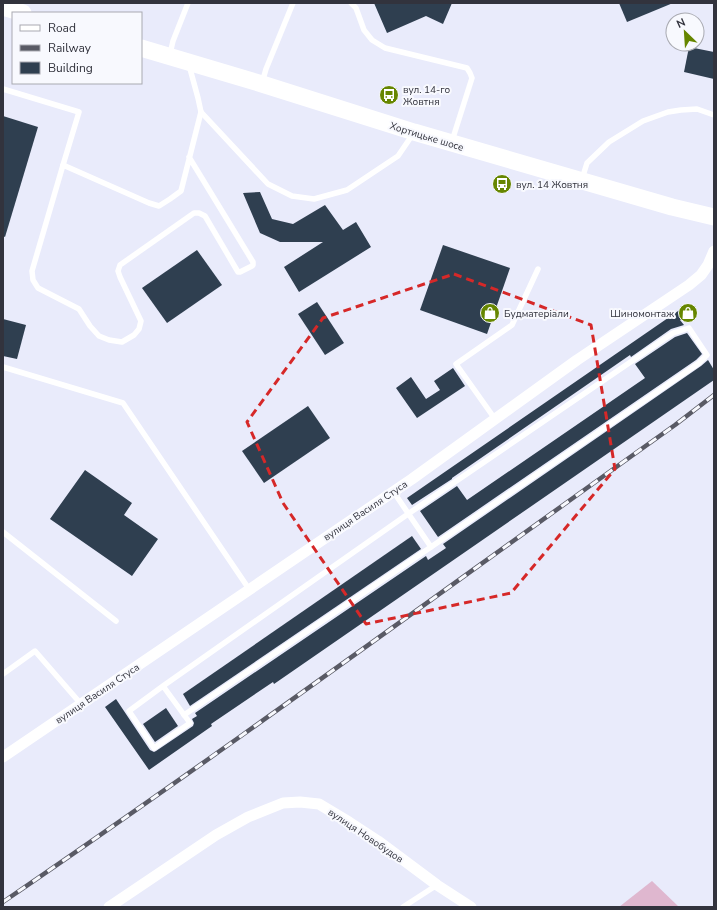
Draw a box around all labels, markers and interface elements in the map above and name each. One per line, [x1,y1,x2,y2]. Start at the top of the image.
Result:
legend [12,12,142,84]
north arrow [665,12,705,52]
text: N [674,15,688,32]
text: Road [48,20,76,36]
text: Railway [48,40,92,56]
text: Building [48,60,93,76]
place label: вул. 14-го Жовтня [403,83,451,109]
bus stop icon: вул. 14-го Жовтня [378,84,400,106]
street label: Хортицьке шосе [388,119,465,155]
bus stop icon: вул. 14 Жовтня [491,173,513,195]
place label: вул. 14 Жовтня [516,178,588,192]
shop icon: Будматеріали [479,302,501,324]
shop icon: Шиномонтаж [677,302,699,324]
place label: Будматеріали [504,307,569,321]
place label: Шиномонтаж [610,307,674,321]
street label: вулиця Василя Стуса [321,477,410,544]
street label: вулиця Василя Стуса [53,660,142,727]
street label: вулиця Новобудов [325,805,406,867]

